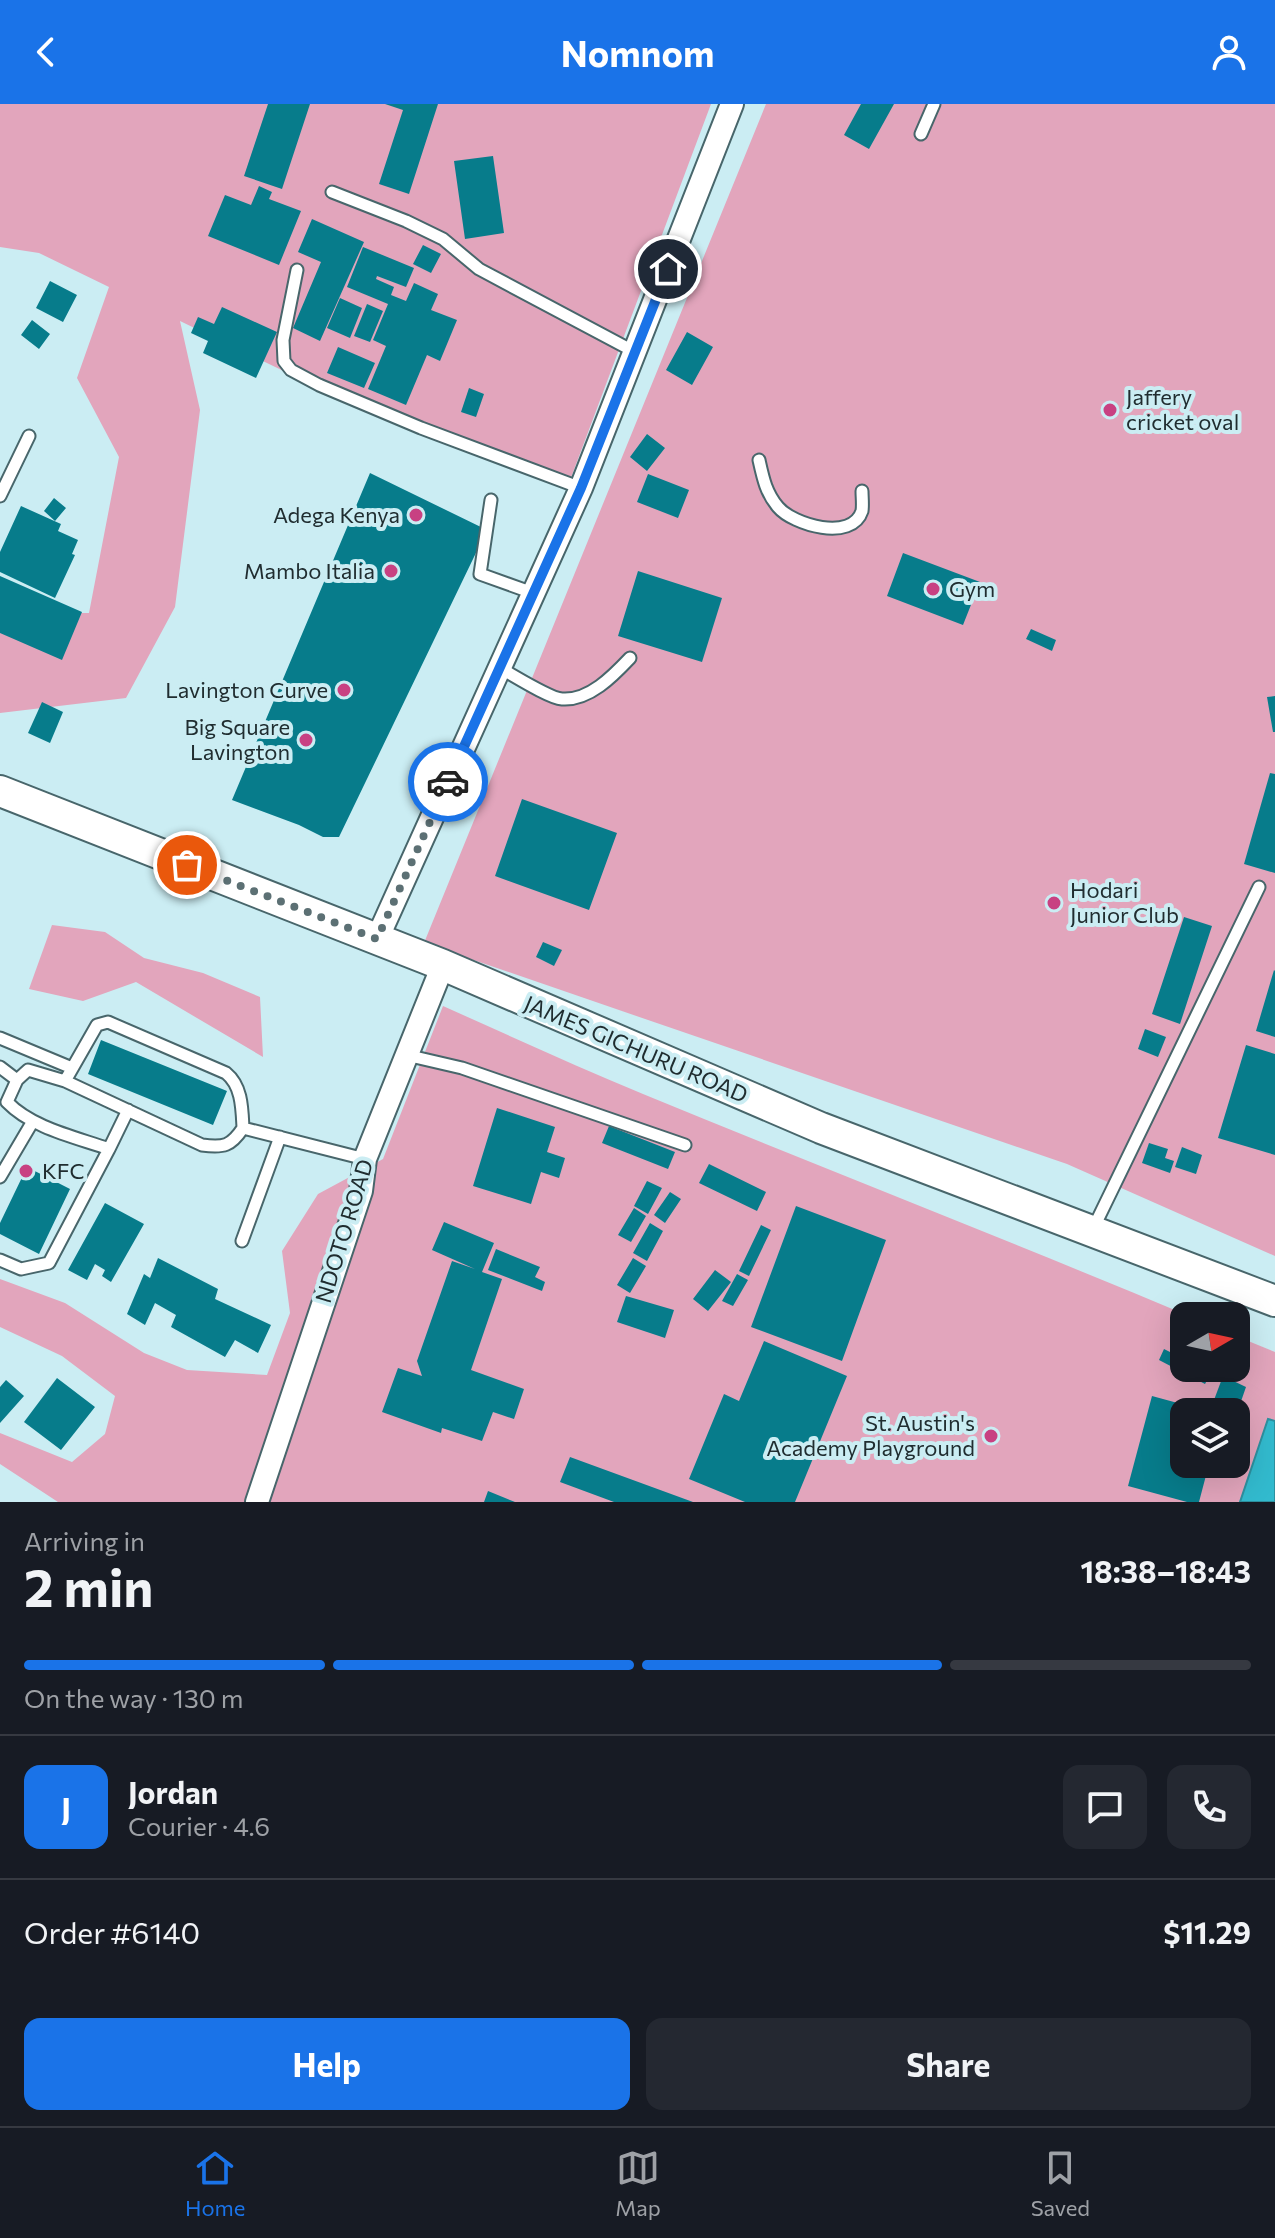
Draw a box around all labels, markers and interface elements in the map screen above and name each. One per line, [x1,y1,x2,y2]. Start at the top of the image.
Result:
icon: back [24,30,68,74]
text: Nomnom [561,30,714,74]
icon: person [1207,30,1251,74]
pin [634,235,702,303]
icon: home [646,247,690,291]
place label: Jaffery cricket oval [1126,383,1239,435]
marker: Jaffery cricket oval [1101,401,1119,419]
place label: Adega Kenya [273,501,400,528]
marker: Adega Kenya [407,506,425,524]
place label: Mambo Italia [244,557,375,584]
marker: Mambo Italia [382,562,400,580]
place label: Gym [949,575,995,602]
marker: Gym [924,580,942,598]
place label: Lavington Curve [165,676,328,703]
marker: Lavington Curve [335,681,353,699]
place label: Big Square Lavington [184,713,290,765]
marker: Big Square Lavington [297,731,315,749]
courier [408,742,488,822]
icon: car [426,760,470,804]
pin [153,831,221,899]
icon: bag [165,843,209,887]
place label: Hodari Junior Club [1070,876,1179,928]
marker: Hodari Junior Club [1045,894,1063,912]
street label: JAMES GICHURU ROAD [520,989,752,1108]
street label: NDOTO ROAD [309,1156,378,1306]
place label: KFC [42,1157,84,1184]
marker: KFC [17,1162,35,1180]
north arrow [1170,1302,1250,1382]
map controls [1170,1302,1250,1478]
button: layers [1170,1398,1250,1478]
place label: St. Austin's Academy Playground [766,1409,975,1461]
marker: St. Austin's Academy Playground [982,1427,1000,1445]
text: Arriving in [24,1525,145,1556]
text: 18:38–18:43 [1081,1552,1251,1589]
text: 2 min [24,1554,153,1618]
text: On the way · 130 m [24,1682,243,1713]
button: chat [1063,1765,1147,1849]
button: phone [1167,1765,1251,1849]
text: Jordan [128,1773,218,1810]
text: J [61,1789,71,1826]
text: Courier · 4.6 [128,1810,270,1841]
text: Order #6140 [24,1913,200,1950]
text: $11.29 [1163,1913,1251,1950]
button: Help [24,2018,630,2110]
button: Share [646,2018,1251,2110]
tab: Home [185,2146,245,2221]
tab: Map [615,2146,661,2221]
tab: Saved [1031,2146,1090,2221]

